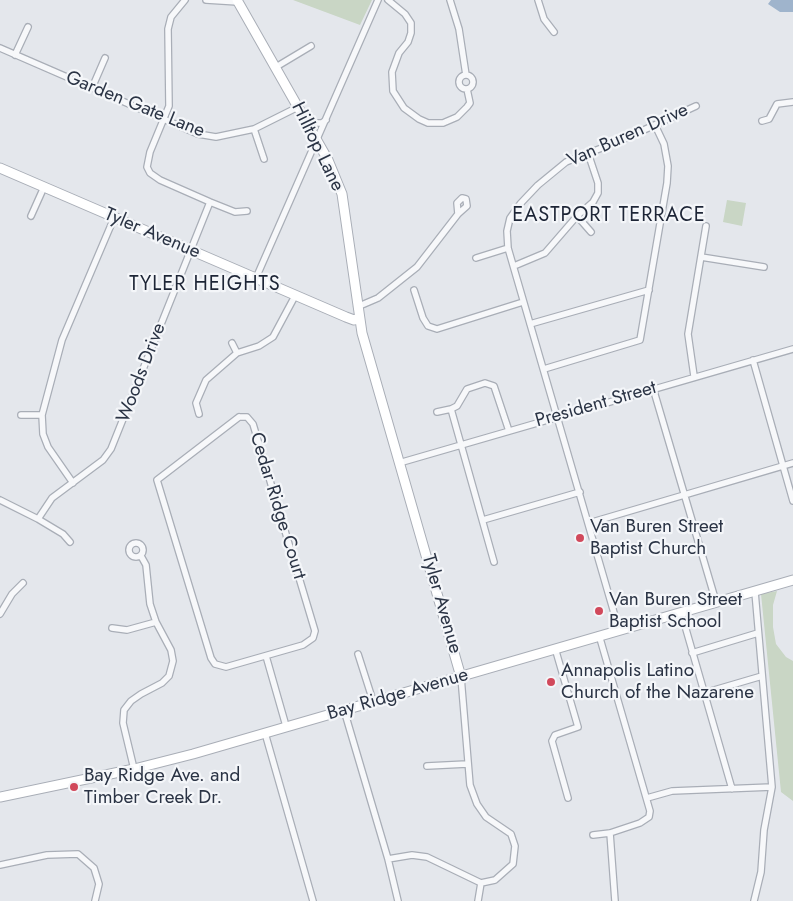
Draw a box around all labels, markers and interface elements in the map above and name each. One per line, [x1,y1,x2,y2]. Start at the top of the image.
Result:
street label: Garden Gate Lane [62,67,208,143]
street label: Hilltop Lane [286,99,348,195]
street label: Van Buren Drive [564,99,692,173]
street label: Tyler Avenue [101,204,203,264]
district label: EASTPORT TERRACE [510,204,708,228]
district label: TYLER HEIGHTS [128,273,282,297]
street label: Woods Drive [113,320,171,426]
street label: President Street [533,377,659,433]
street label: Cedar Ridge Court [244,430,310,582]
place label: Van Buren Street Baptist Church [590,516,723,560]
marker: Van Buren Street Baptist Church [574,532,586,544]
street label: Tyler Avenue [416,552,466,656]
place label: Van Buren Street Baptist School [609,589,742,633]
marker: Van Buren Street Baptist School [593,605,605,617]
place label: Annapolis Latino Church of the Nazarene [561,660,754,704]
street label: Bay Ridge Avenue [325,664,471,726]
marker: Annapolis Latino Church of the Nazarene [545,676,557,688]
place label: Bay Ridge Ave. and Timber Creek Dr. [84,765,240,809]
marker: Bay Ridge Ave. and Timber Creek Dr. [68,781,80,793]

